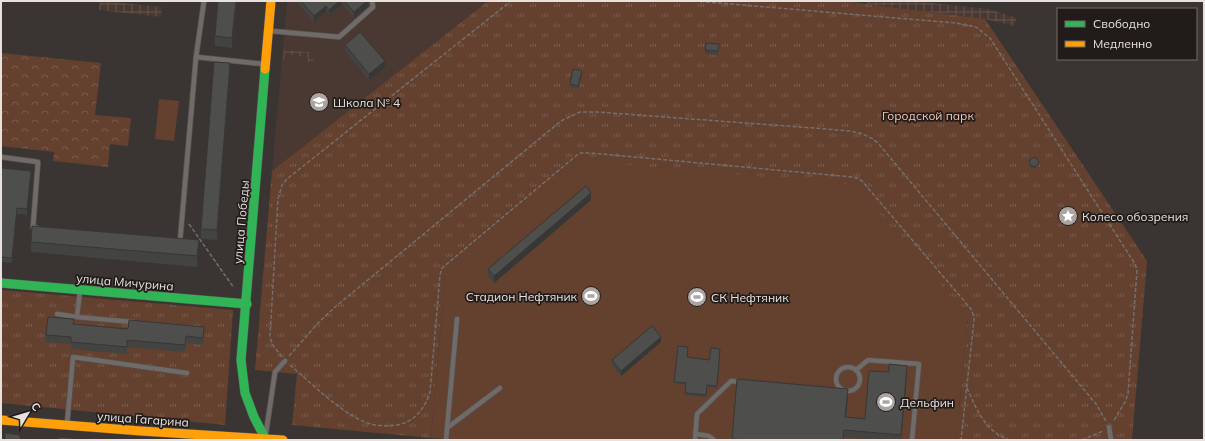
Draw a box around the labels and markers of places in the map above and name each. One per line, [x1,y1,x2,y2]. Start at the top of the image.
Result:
school or university icon: Школа № 4 [308,91,330,113]
place label: Школа № 4 [333,95,400,110]
place icon: Колесо обозрения [1057,205,1079,227]
place label: Колесо обозрения [1082,209,1188,224]
sports icon: Стадион Нефтяник [580,285,602,307]
sports icon: СК Нефтяник [686,286,708,308]
place label: Стадион Нефтяник [466,289,578,304]
place label: СК Нефтяник [711,290,789,305]
sports icon: Дельфин [875,391,897,413]
place label: Дельфин [900,395,954,410]

